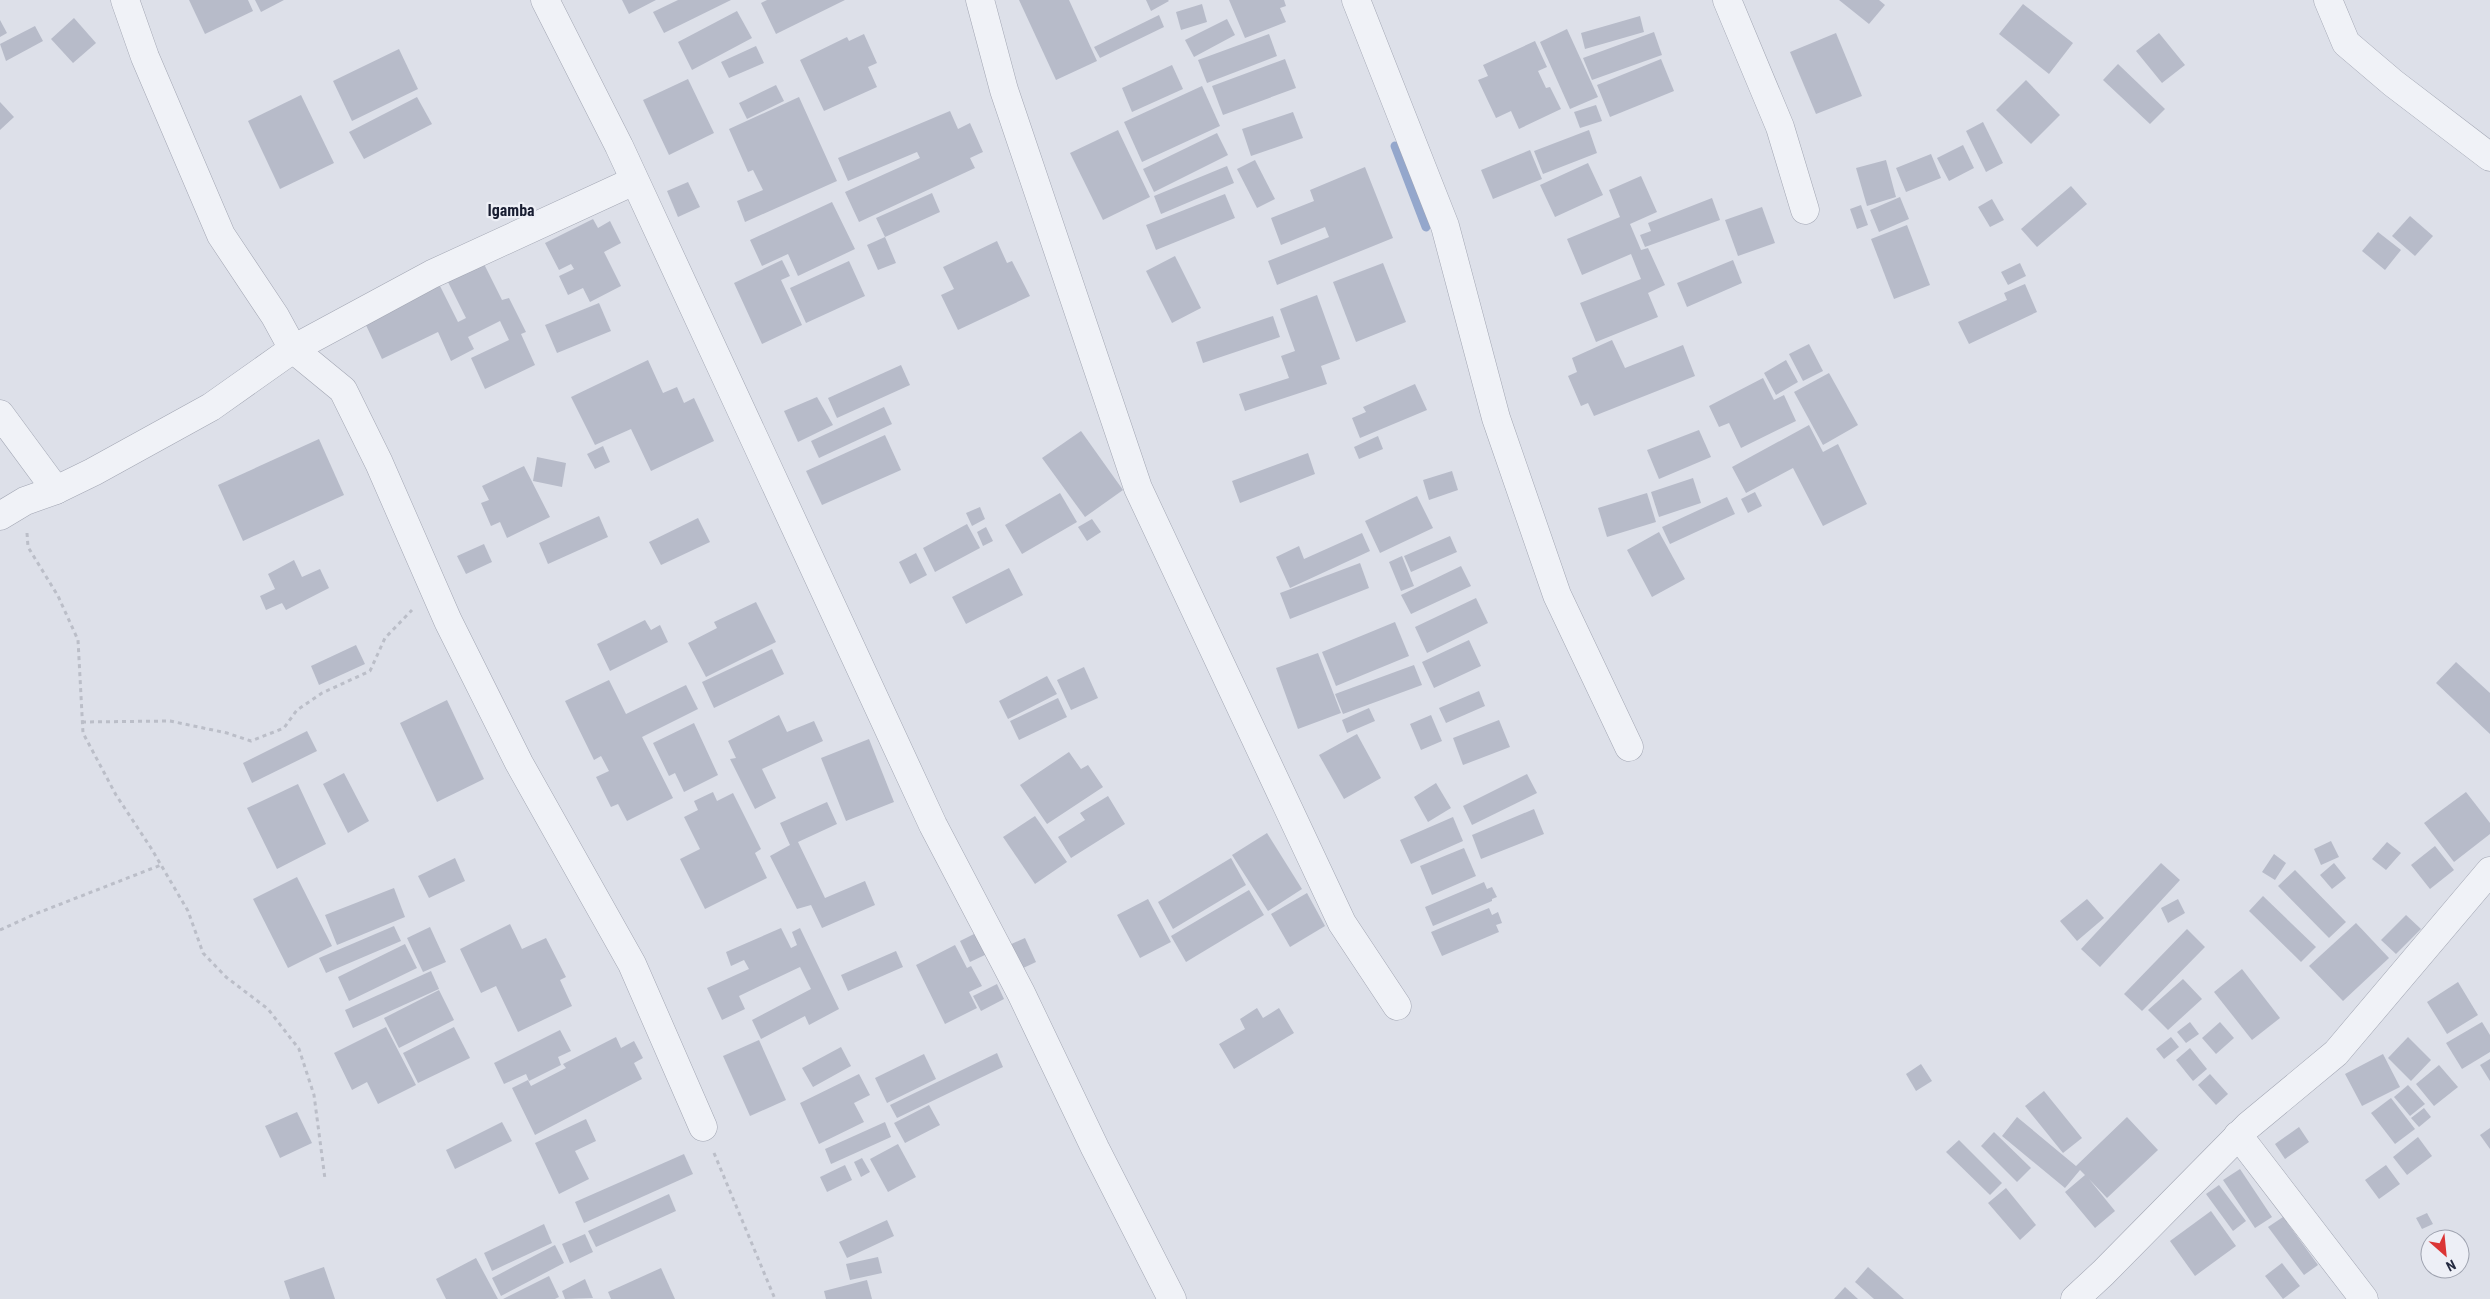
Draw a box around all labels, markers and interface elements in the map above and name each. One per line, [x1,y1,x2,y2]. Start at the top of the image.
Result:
district label: Igamba [487,201,535,220]
north arrow [2420,1229,2470,1279]
text: N [2443,1257,2458,1275]

